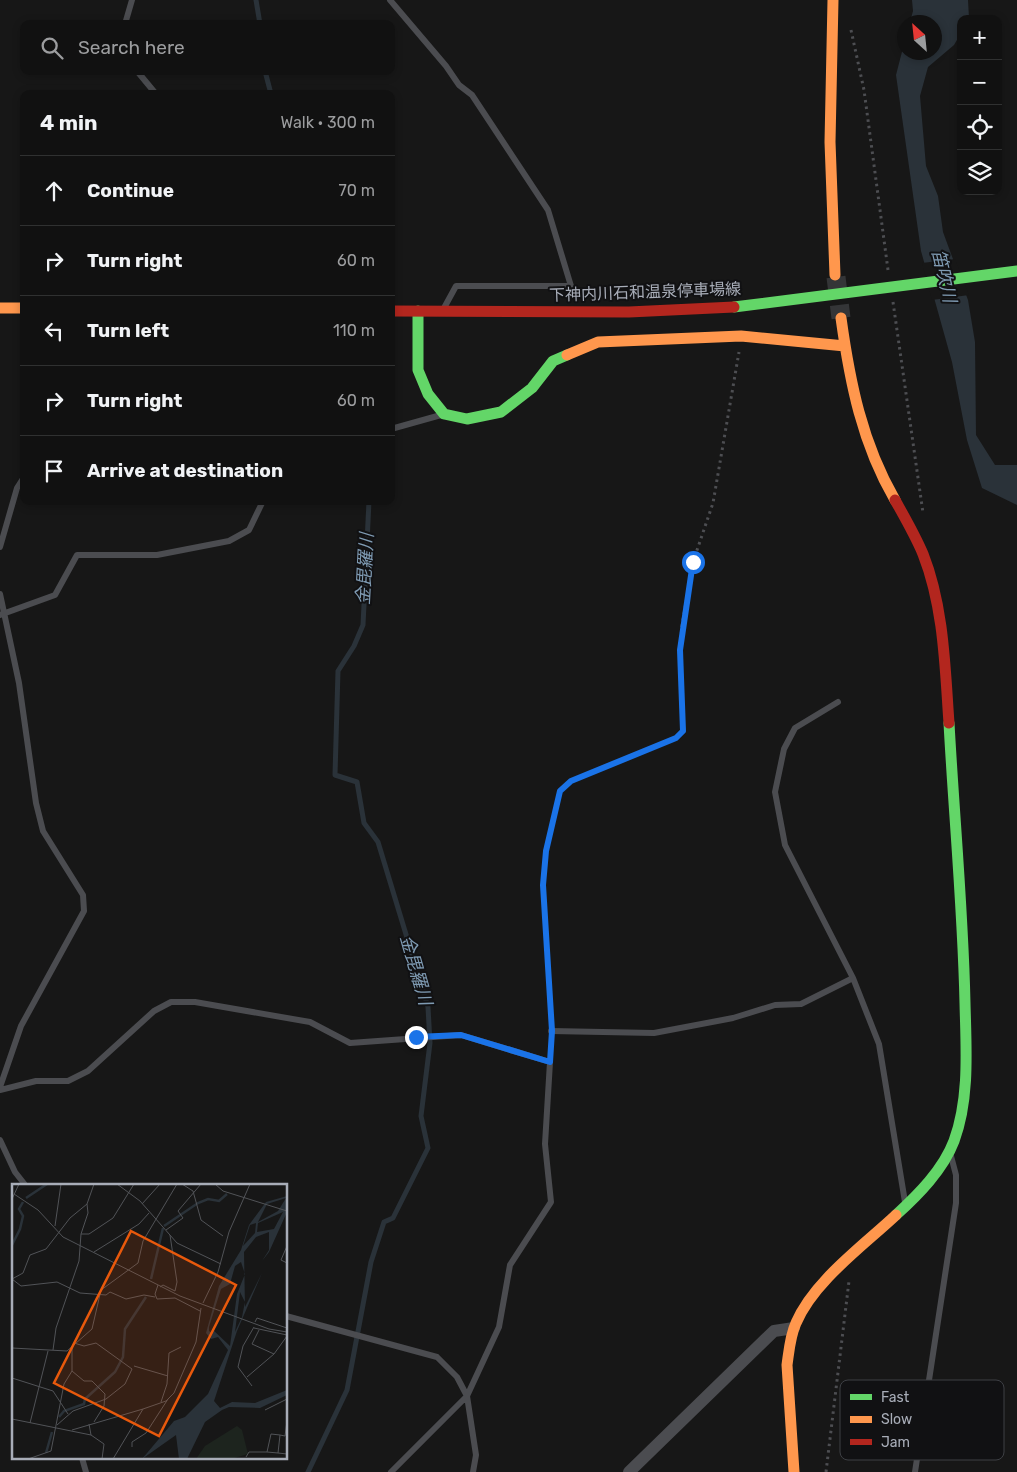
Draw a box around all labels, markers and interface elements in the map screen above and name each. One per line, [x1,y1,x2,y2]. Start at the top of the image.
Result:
north arrow [897,15,942,60]
map controls [957,15,1002,195]
button: + [957,15,1002,60]
search box [20,20,395,75]
icon: search [38,34,66,62]
text: Search here [78,36,185,59]
button: − [957,60,1002,105]
button: locate [957,105,1002,150]
text: 4 min [40,110,98,135]
text: Walk · 300 m [281,113,375,132]
button: layers [957,150,1002,195]
icon: ahead [40,177,68,205]
text: Continue [87,179,174,202]
text: 70 m [338,181,375,200]
icon: right [40,247,68,275]
water label: 笛吹川 [927,247,961,307]
text: Turn right [87,249,182,272]
text: 60 m [337,251,375,270]
street label: 下神内川石和温泉停車場線 [549,279,741,305]
icon: left [40,317,68,345]
text: Turn left [87,319,169,342]
text: 110 m [333,321,375,340]
icon: right [40,387,68,415]
text: Turn right [87,389,182,412]
text: 60 m [337,391,375,410]
icon: arrive [40,457,68,485]
text: Arrive at destination [87,459,283,482]
water label: 金毘羅川 [352,530,378,606]
route start [682,551,705,574]
water label: 金毘羅川 [396,932,437,1010]
route end [405,1026,428,1049]
inset map [12,1184,288,1460]
legend [840,1380,1004,1460]
text: Fast [881,1389,910,1406]
text: Slow [881,1411,912,1428]
text: Jam [881,1434,910,1451]

